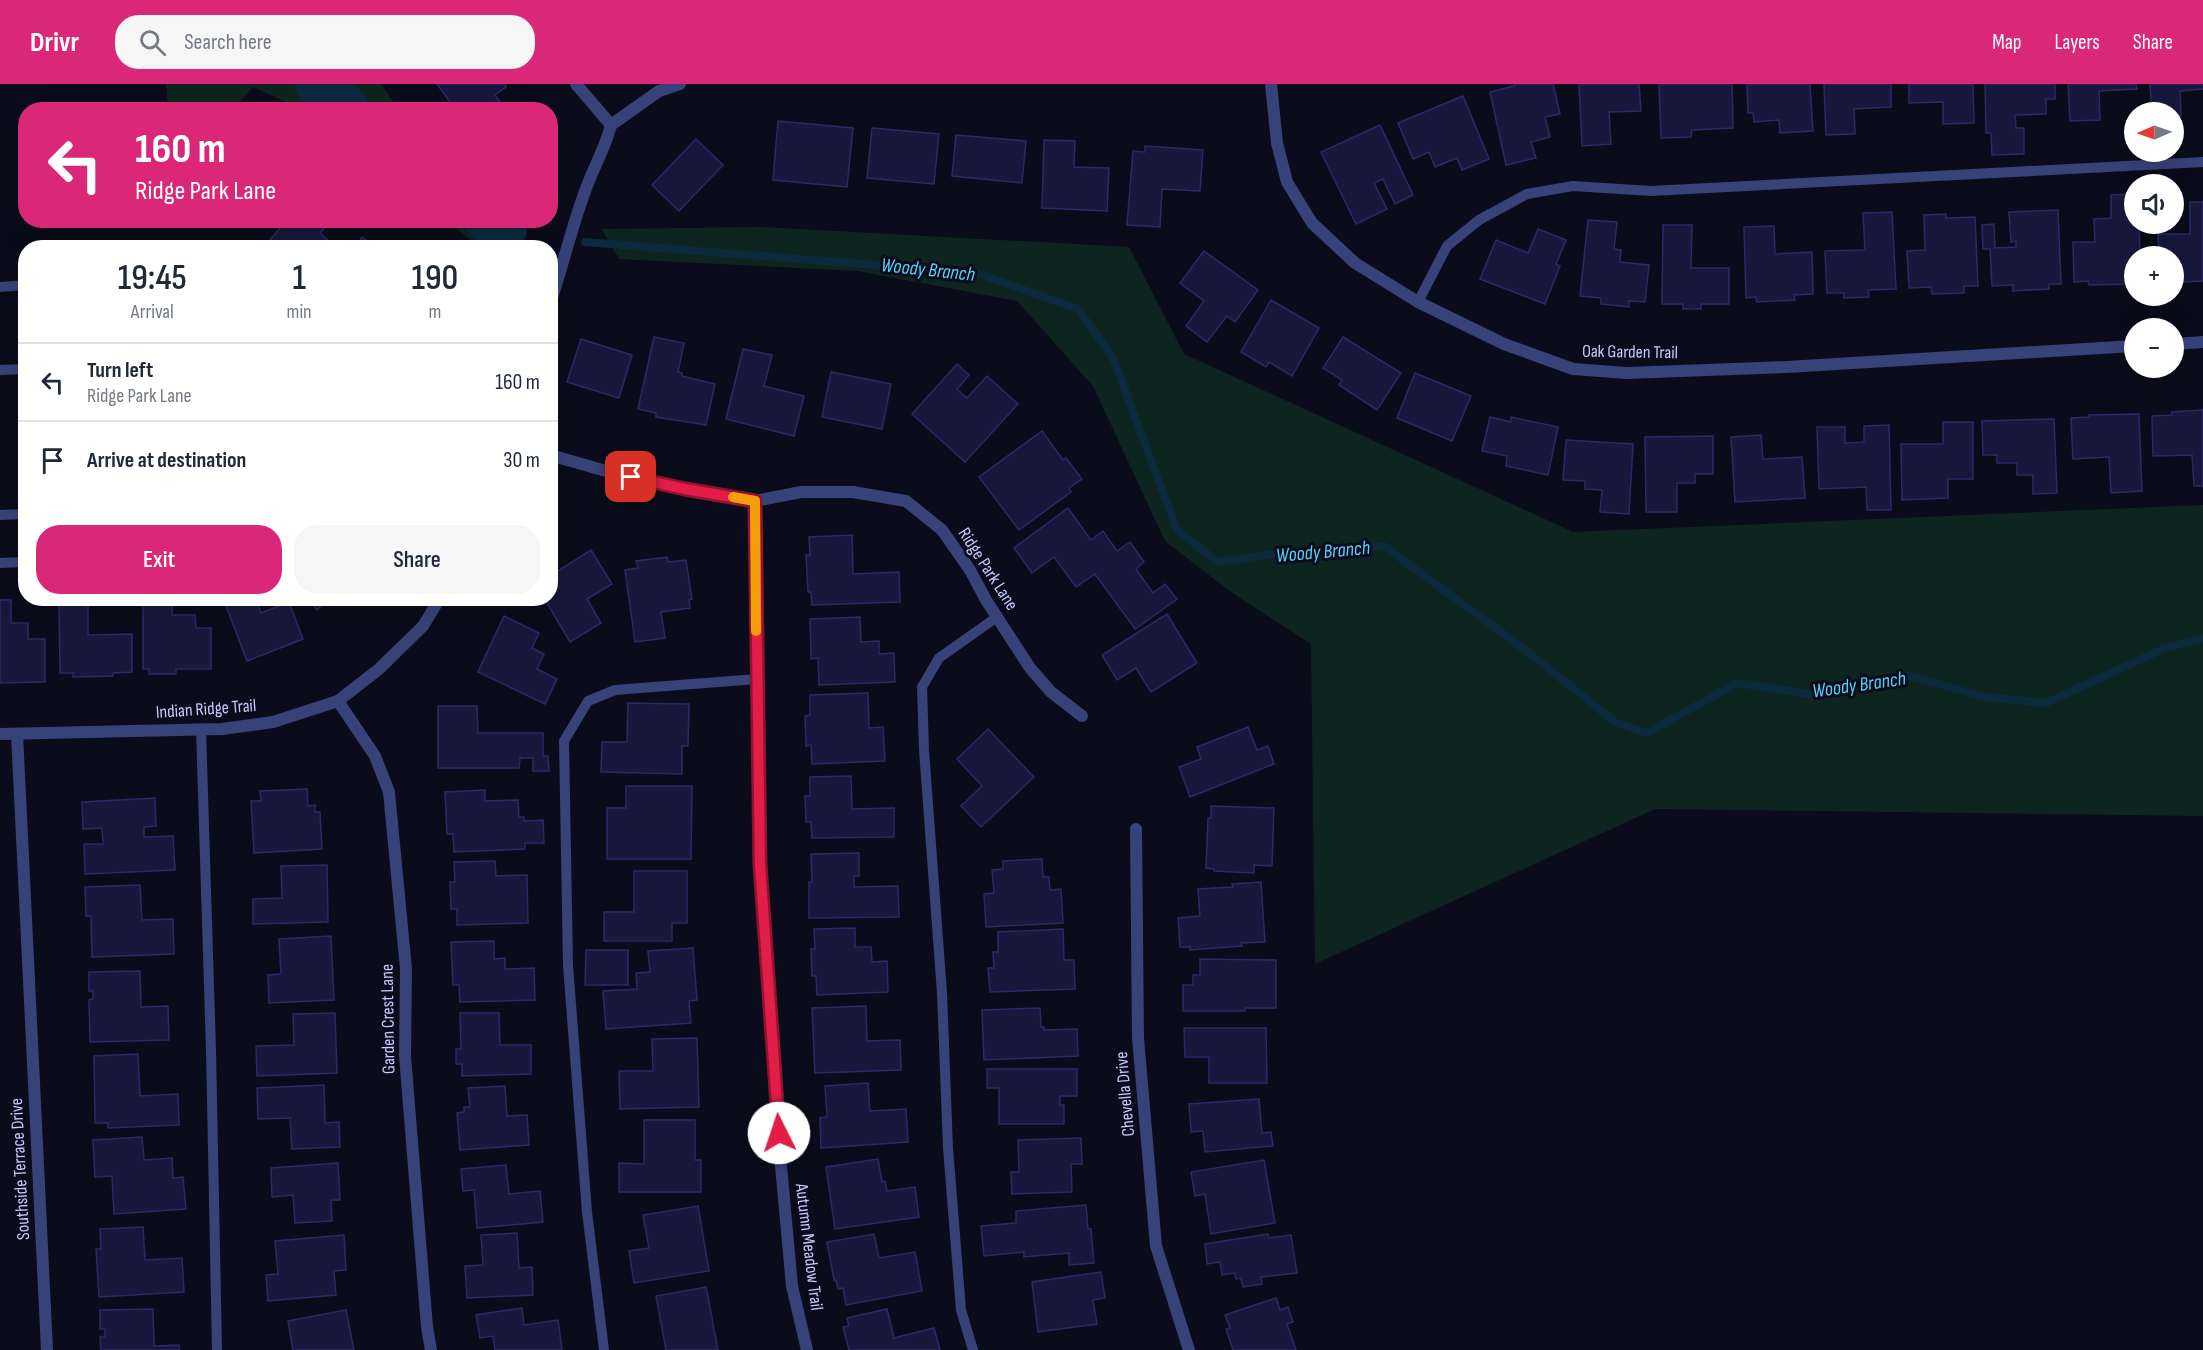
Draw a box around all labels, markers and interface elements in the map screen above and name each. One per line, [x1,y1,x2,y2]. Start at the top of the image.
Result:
search box [115,15,535,69]
text: Drivr [30,26,79,59]
icon: search [136,26,169,59]
text: Search here [184,29,272,56]
text: Map [1992,30,2021,55]
text: Layers [2054,30,2100,55]
text: Share [2133,30,2173,55]
north arrow [2124,102,2184,162]
map controls [2124,102,2184,378]
text: 160 m [135,124,226,175]
icon: left [36,126,114,204]
button: sound [2124,174,2184,234]
text: Ridge Park Lane [135,175,276,207]
button: + [2124,246,2184,306]
water label: Woody Branch [880,253,976,287]
text: 19:45 [118,257,187,300]
text: 1 [292,257,306,300]
text: 190 [411,257,458,300]
text: Arrival [131,300,174,324]
text: min [287,300,312,324]
text: m [428,300,441,324]
button: − [2124,318,2184,378]
street label: Oak Garden Trail [1582,341,1678,363]
text: Turn left [87,357,153,384]
icon: left [36,366,69,399]
text: 160 m [495,369,540,396]
text: Ridge Park Lane [87,384,192,408]
icon: arrive [36,444,69,477]
text: Arrive at destination [87,447,246,474]
text: 30 m [503,447,540,474]
pin [605,451,656,502]
icon: arrive [614,460,647,493]
street label: Ridge Park Lane [954,524,1022,614]
button: Exit [36,525,282,594]
button: Share [294,525,540,594]
water label: Woody Branch [1275,536,1371,568]
water label: Woody Branch [1811,667,1907,703]
street label: Indian Ridge Trail [155,695,257,723]
street label: Garden Crest Lane [377,964,399,1074]
street label: Chevella Drive [1111,1050,1139,1138]
street label: Southside Terrace Drive [6,1097,34,1241]
position arrow [747,1101,811,1165]
street label: Autumn Meadow Trail [791,1181,827,1312]

